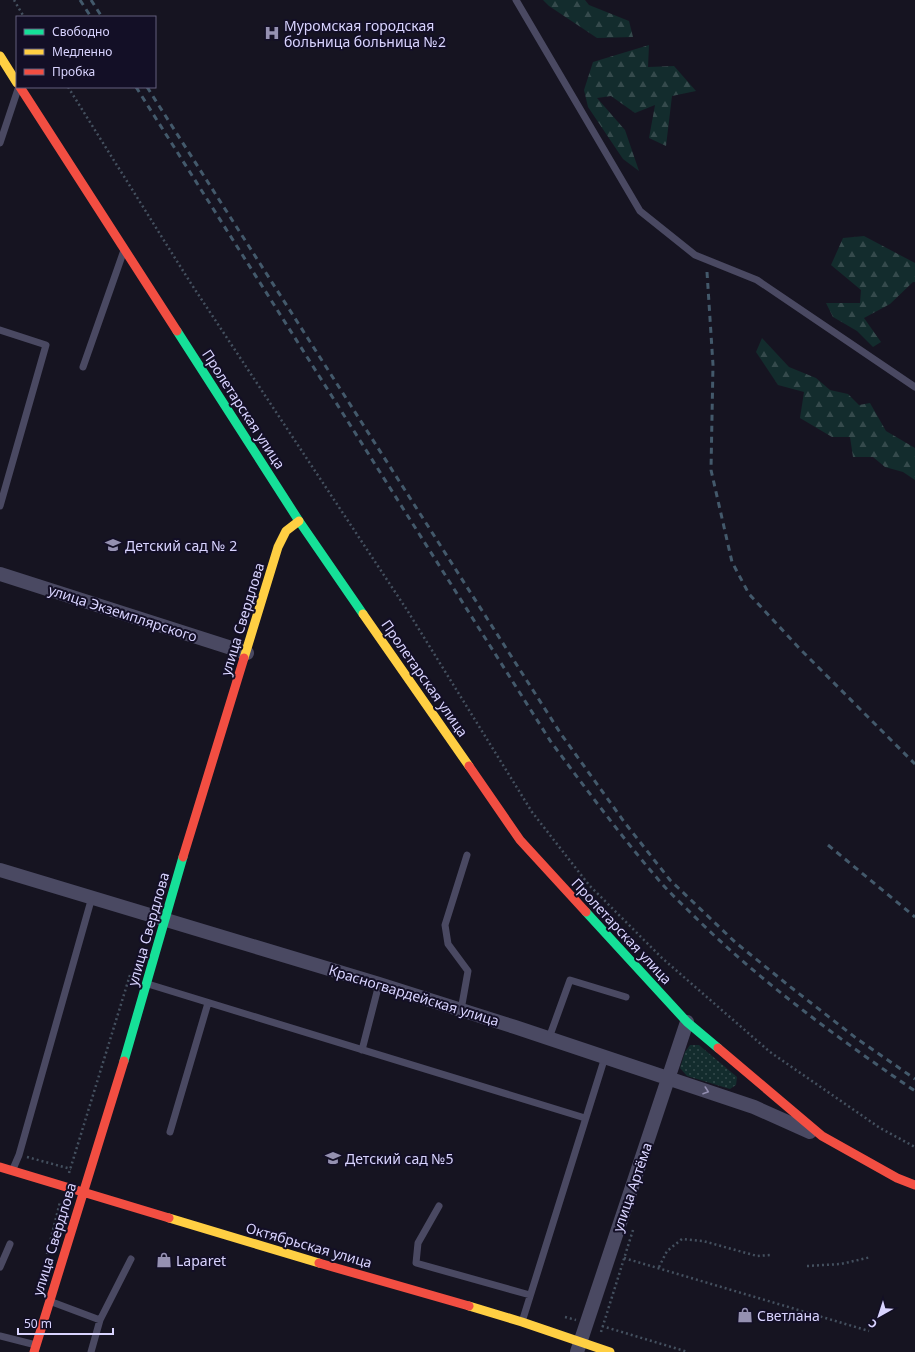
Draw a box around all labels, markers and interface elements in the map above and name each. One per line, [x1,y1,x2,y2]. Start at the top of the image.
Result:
legend [16,16,156,88]
place label: Муромская городская больница больница №2 [284,16,446,51]
text: Свободно [52,23,110,40]
hospital icon: Муромская городская больница больница №2 [263,24,281,42]
text: Медленно [52,43,112,60]
text: Пробка [52,63,95,80]
street label: Пролетарская улица [198,346,290,472]
school or university icon: Детский сад № 2 [104,536,122,554]
place label: Детский сад № 2 [125,536,237,555]
street label: улица Свердлова [216,560,268,678]
street label: улица Экземплярского [46,580,200,646]
street label: Пролетарская улица [377,616,473,740]
street label: улица Свердлова [123,870,173,988]
street label: Пролетарская улица [568,874,676,988]
street label: Красногвардейская улица [326,960,502,1030]
one-way arrow [702,1086,709,1095]
street label: улица Артёма [608,1140,656,1234]
school or university icon: Детский сад №5 [324,1149,342,1167]
place label: Детский сад №5 [345,1149,454,1168]
street label: улица Свердлова [28,1180,80,1298]
street label: Октябрьская улица [244,1218,374,1272]
shop icon: Laparet [155,1251,173,1269]
place label: Laparet [176,1251,226,1270]
north arrow [859,1296,899,1336]
shop icon: Светлана [736,1306,754,1324]
place label: Светлана [757,1306,820,1325]
scale bar [18,1310,113,1336]
text: 50 m [24,1315,52,1332]
text: С [865,1316,880,1332]

